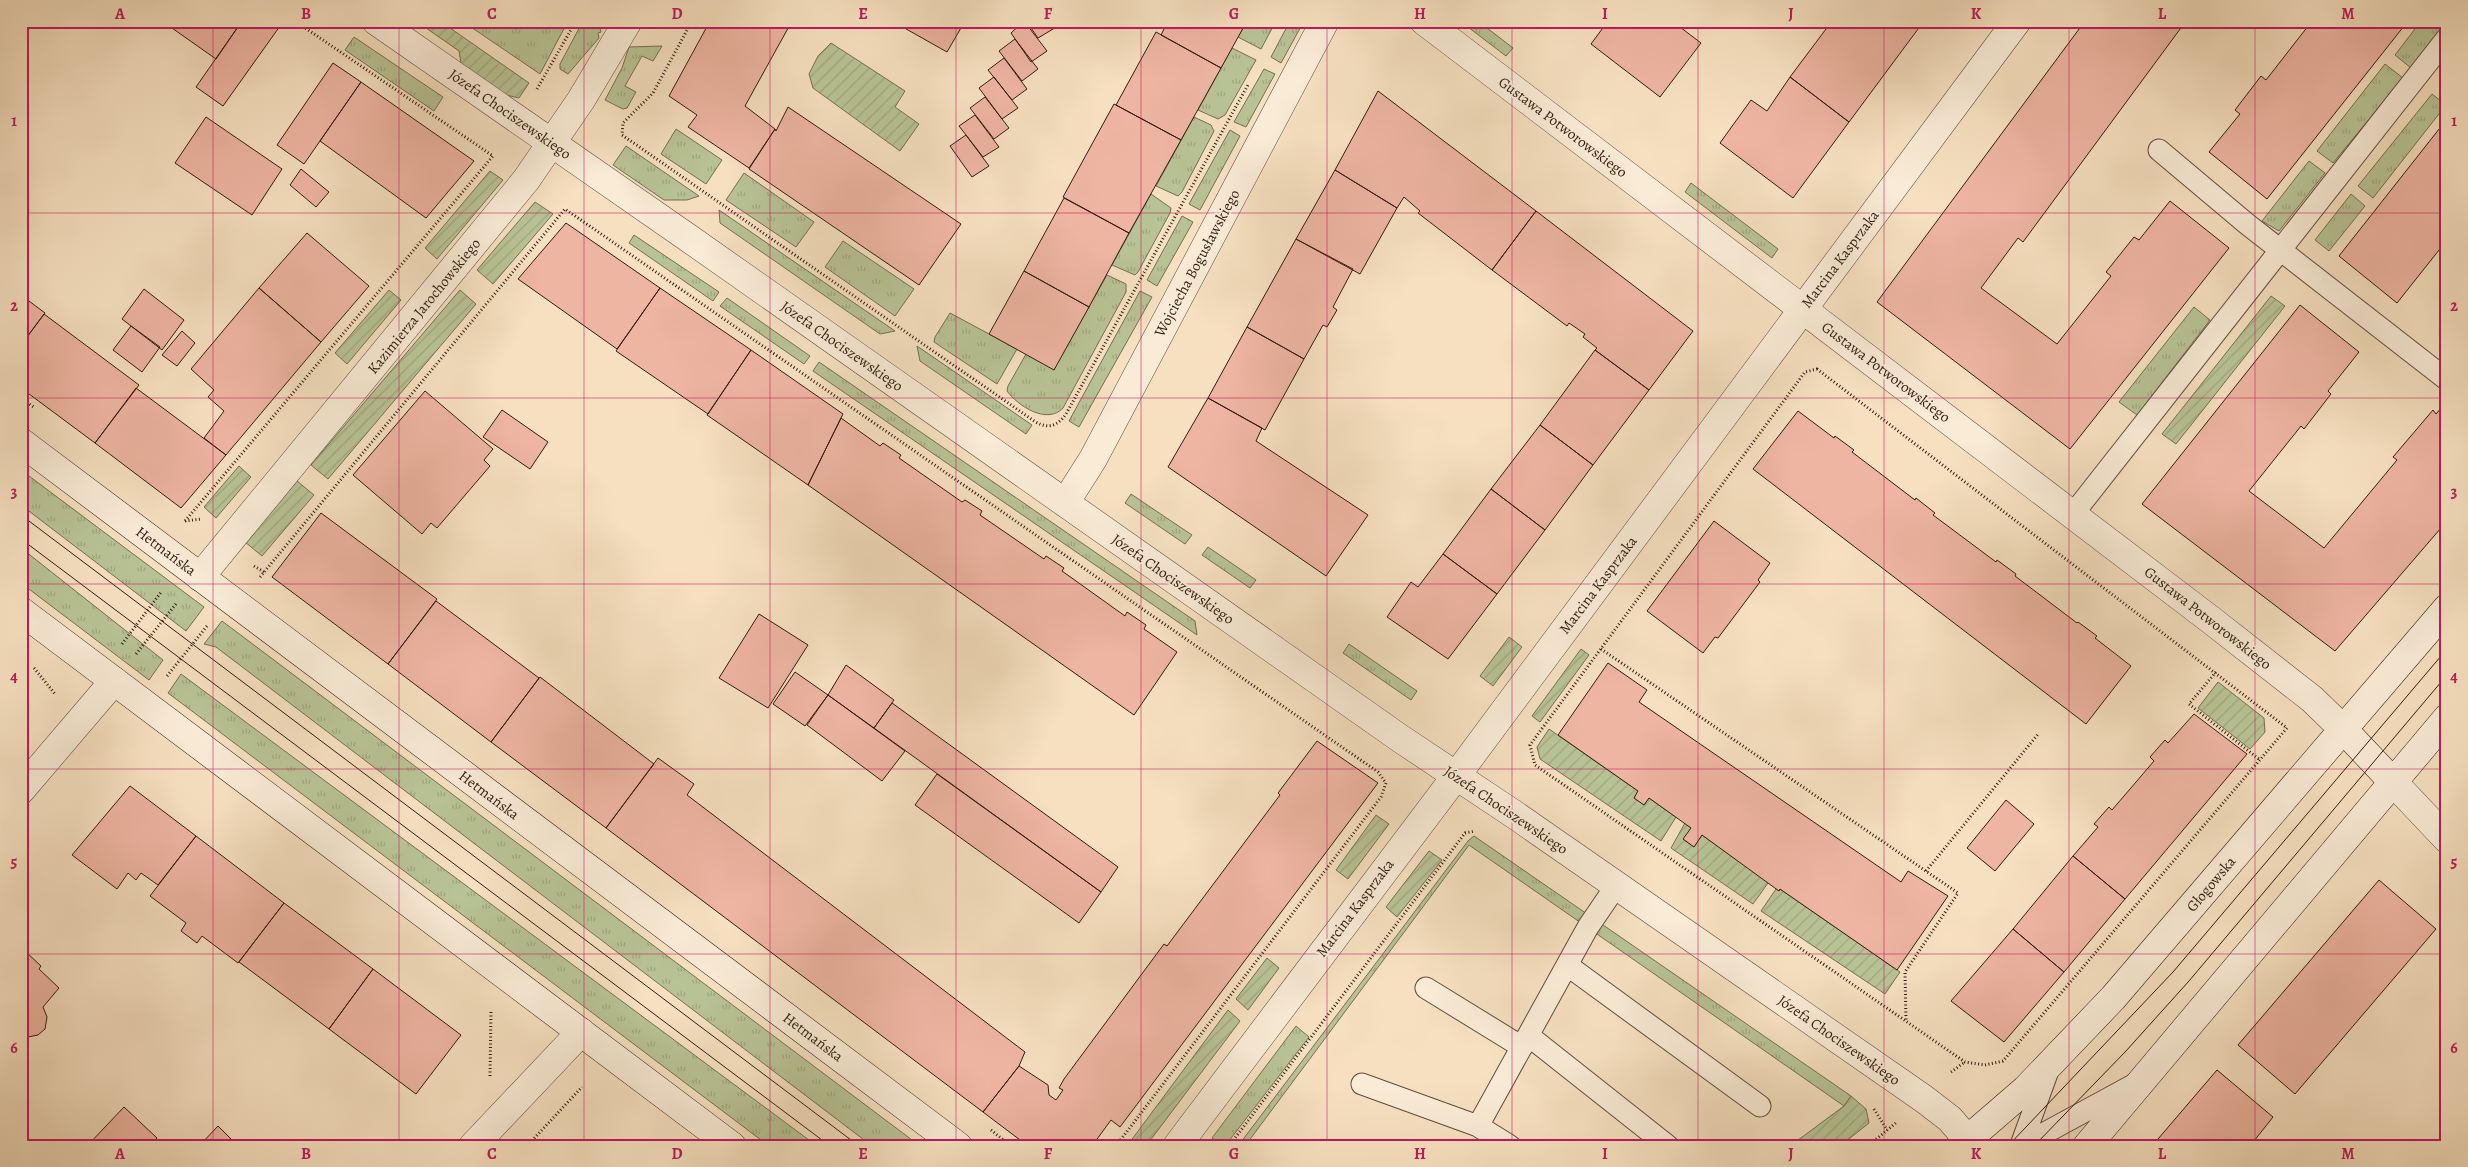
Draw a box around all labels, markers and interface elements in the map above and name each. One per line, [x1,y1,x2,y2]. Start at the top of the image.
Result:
text: A [114,3,126,25]
text: B [301,3,311,25]
text: C [487,3,497,25]
text: D [671,3,683,25]
text: E [858,3,868,25]
text: F [1044,3,1053,25]
text: G [1229,3,1239,25]
text: H [1414,3,1426,25]
text: I [1602,3,1608,25]
text: J [1788,3,1794,25]
text: K [1971,3,1982,25]
text: L [2158,3,2167,25]
text: M [2341,3,2355,25]
street label: Józefa Chociszewskiego [445,64,575,164]
street label: Gustawa Potworowskiego [1495,72,1631,182]
text: 1 [11,110,17,132]
text: 1 [2451,110,2457,132]
street label: Wojciecha Bogusławskiego [1149,186,1244,341]
street label: Marcina Kasprzaka [1797,206,1883,312]
street label: Kazimierza Jarochowskiego [363,234,485,378]
text: 2 [10,295,18,317]
text: 2 [2450,295,2458,317]
street label: Józefa Chociszewskiego [777,296,907,396]
street label: Gustawa Potworowskiego [1818,317,1954,427]
text: 3 [11,481,18,503]
text: 3 [2451,481,2458,503]
street label: Hetmańska [132,522,200,580]
street label: Józefa Chociszewskiego [1108,529,1238,629]
street label: Marcina Kasprzaka [1555,532,1641,638]
street label: Gustawa Potworowskiego [2140,562,2276,674]
text: 4 [10,666,18,688]
text: 4 [2450,666,2458,688]
street label: Józefa Chociszewskiego [1440,761,1572,859]
street label: Hetmańska [455,766,523,824]
text: 5 [11,851,18,873]
text: 5 [2451,851,2458,873]
street label: Głogowska [2182,852,2240,916]
street label: Marcina Kasprzaka [1312,855,1398,961]
street label: Józefa Chociszewskiego [1774,990,1904,1090]
street label: Hetmańska [779,1008,847,1066]
text: 6 [10,1037,18,1059]
text: 6 [2450,1037,2458,1059]
text: A [114,1143,126,1165]
text: B [301,1143,311,1165]
text: C [487,1143,497,1165]
text: D [671,1143,683,1165]
text: E [858,1143,868,1165]
text: F [1044,1143,1053,1165]
text: G [1229,1143,1239,1165]
text: H [1414,1143,1426,1165]
text: I [1602,1143,1608,1165]
text: J [1788,1143,1794,1165]
text: K [1971,1143,1982,1165]
text: L [2158,1143,2167,1165]
text: M [2341,1143,2355,1165]

